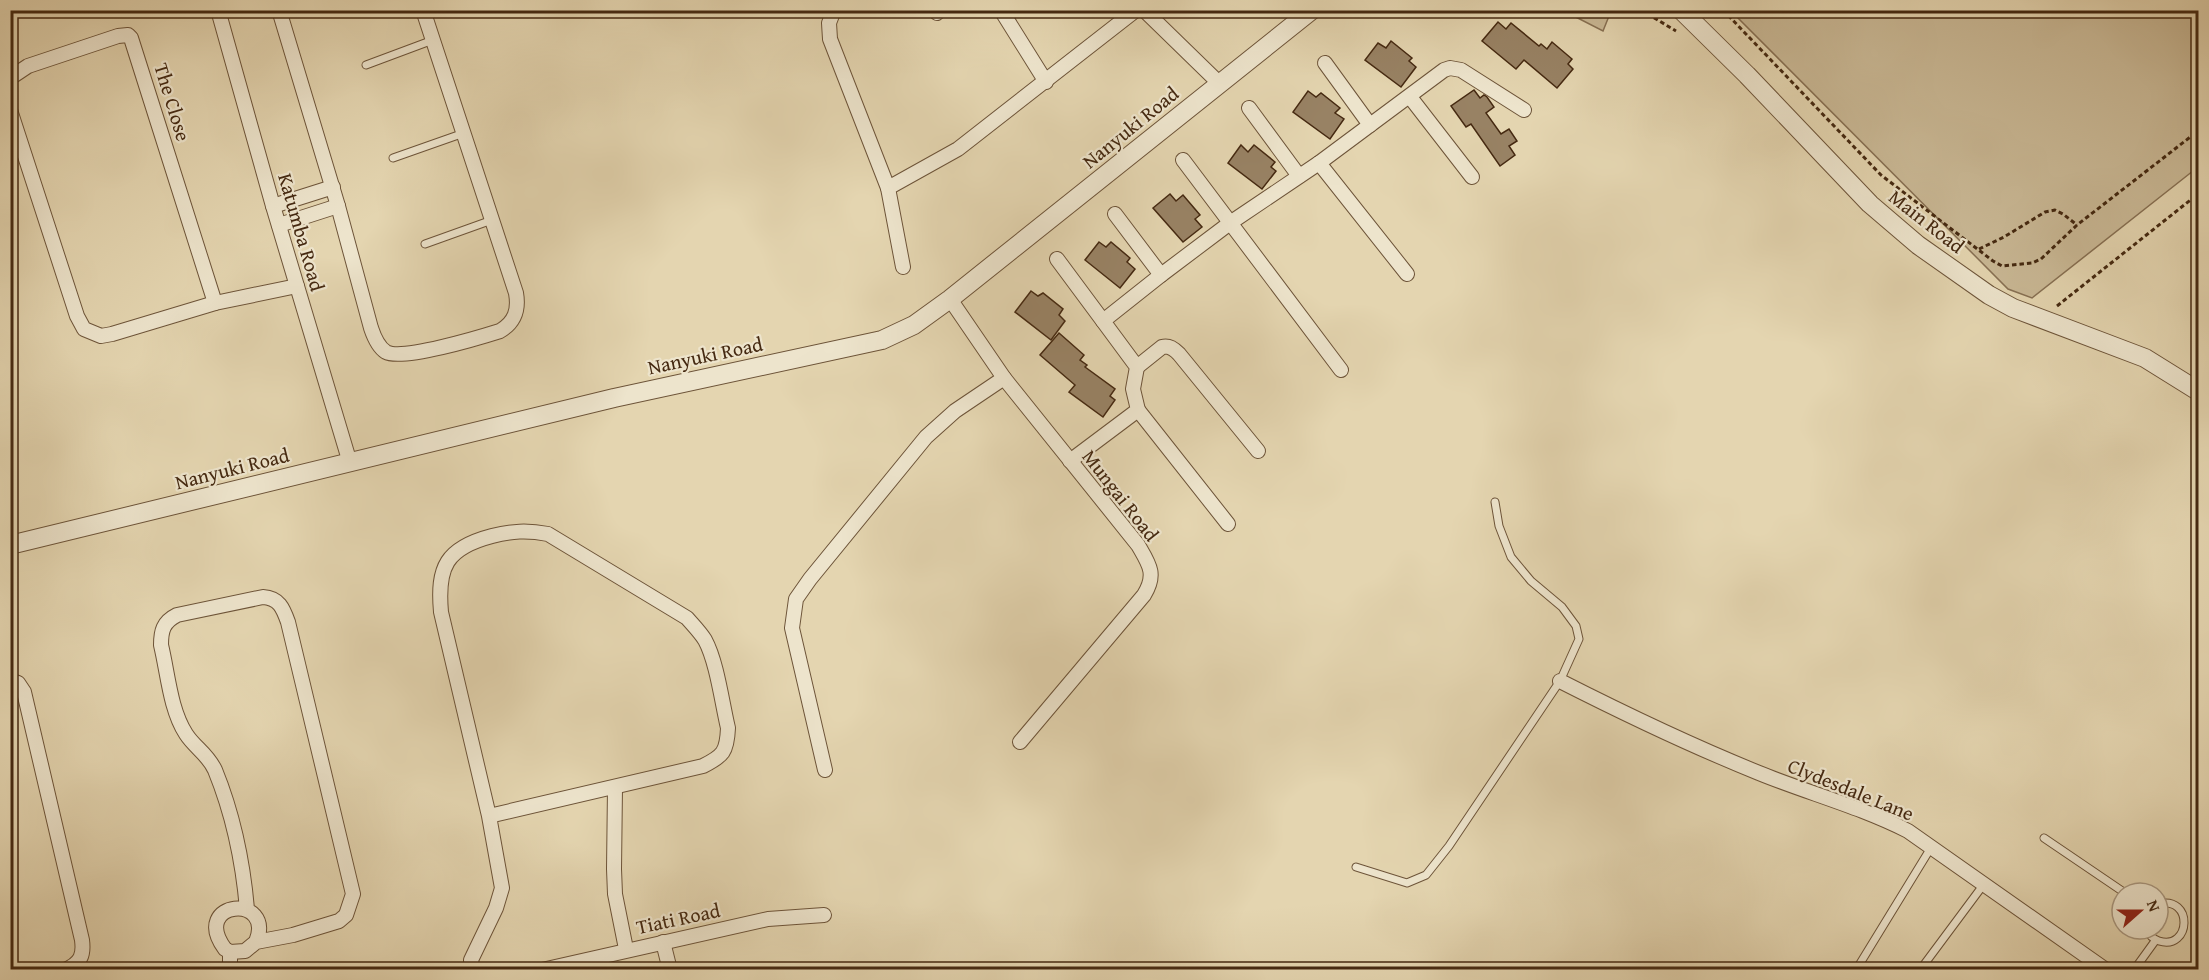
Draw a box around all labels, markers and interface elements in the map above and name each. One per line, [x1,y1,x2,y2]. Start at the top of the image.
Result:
street label: The Close [147,59,199,145]
street label: Nanyuki Road [1076,79,1185,175]
street label: Katumba Road [271,170,333,295]
street label: Main Road [1883,182,1971,260]
street label: Nanyuki Road [645,329,765,381]
street label: Nanyuki Road [172,440,292,496]
street label: Mungai Road [1076,443,1166,547]
street label: Clydesdale Lane [1784,750,1918,828]
north arrow [2110,881,2170,941]
street label: Tiati Road [633,895,723,941]
text: N [2141,896,2167,915]

